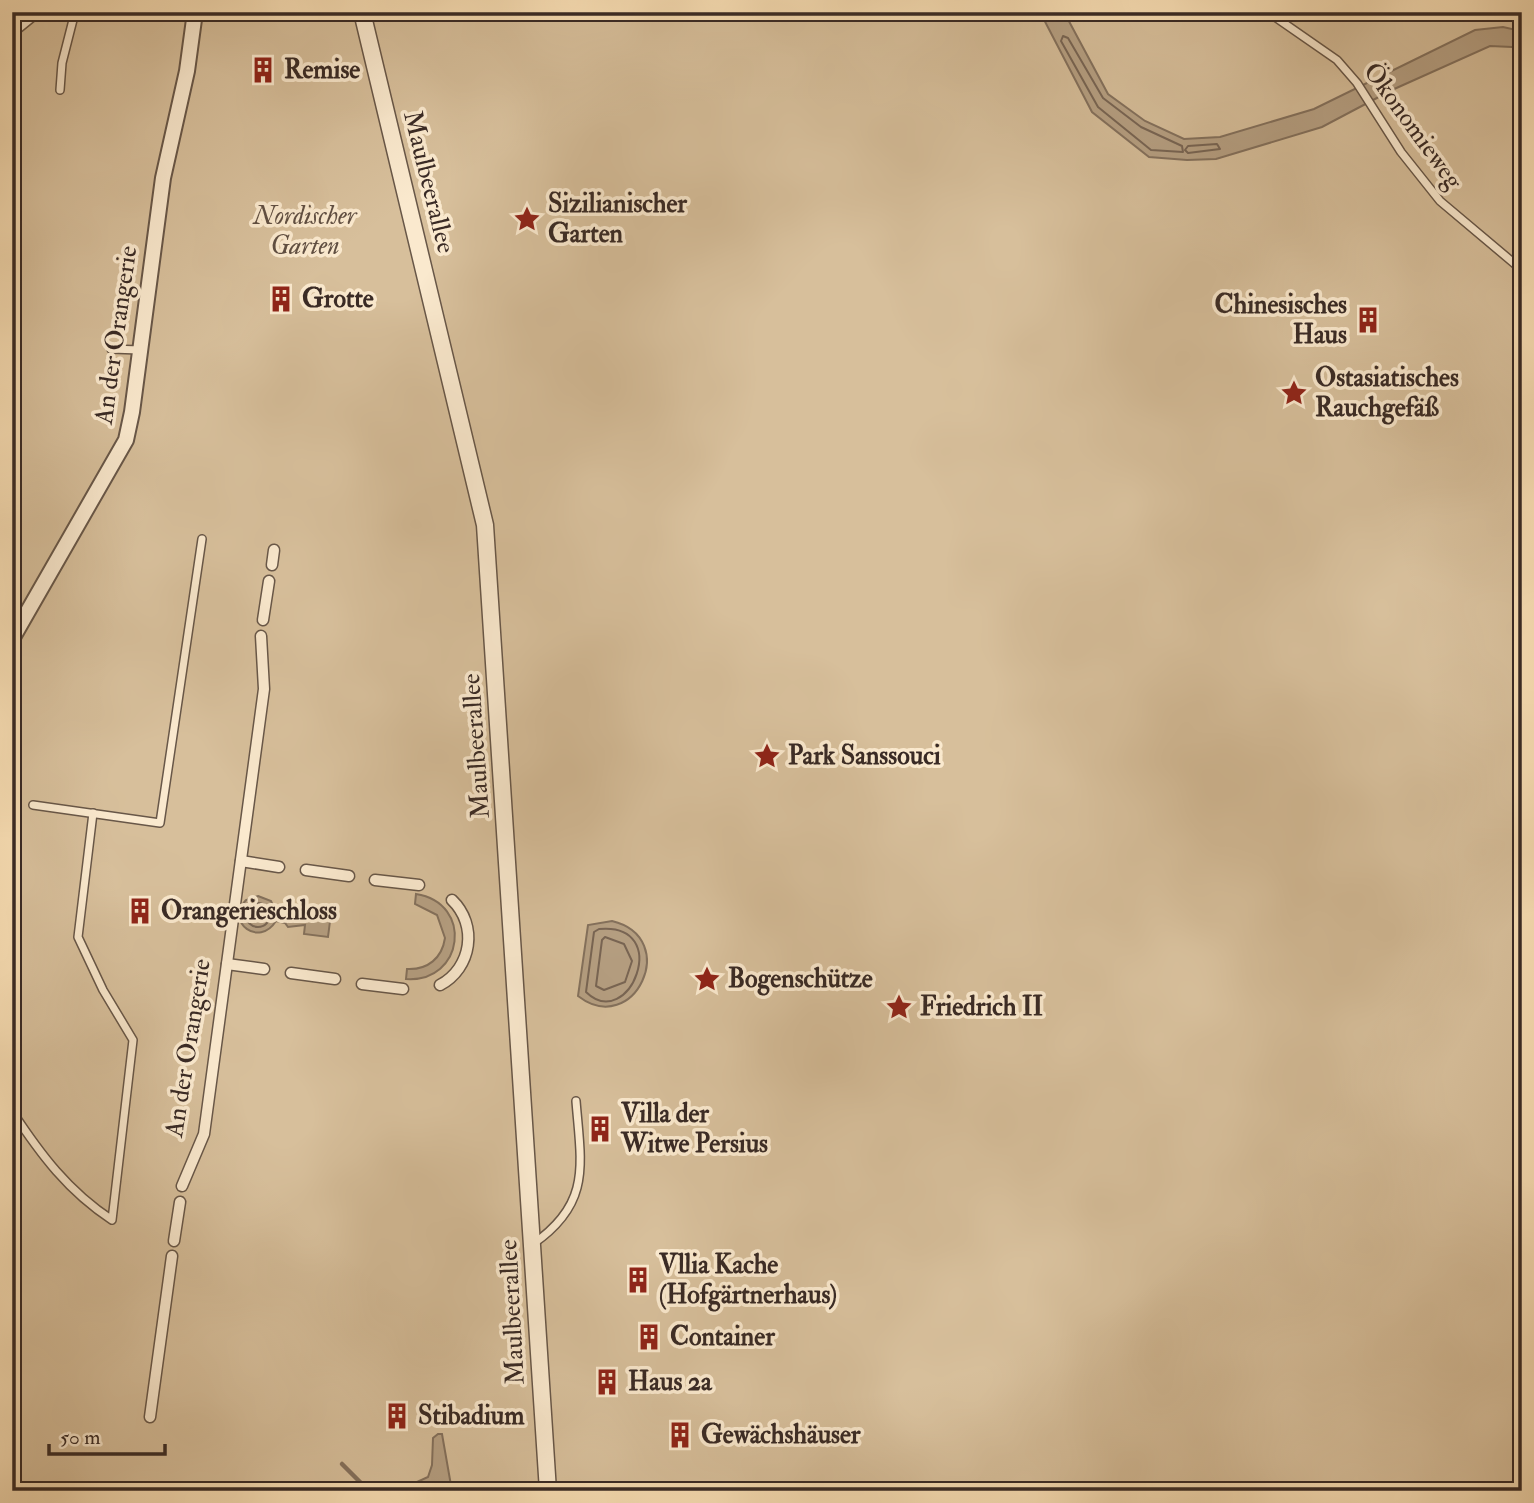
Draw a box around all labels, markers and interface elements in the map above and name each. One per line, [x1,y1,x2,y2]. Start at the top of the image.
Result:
place label: Remise [284,54,360,86]
building icon: Remise [248,55,278,85]
street label: Ökonomieweg [1356,56,1471,197]
street label: Maulbeerallee [396,108,462,257]
place label: Sizilianischer Garten [548,188,687,250]
park label: Nordischer Garten [252,200,358,262]
place icon: Sizilianischer Garten [512,204,542,234]
street label: An der Orangerie [87,243,144,427]
place label: Grotte [302,283,374,315]
building icon: Grotte [266,284,296,314]
place label: Chinesisches Haus [1214,289,1347,351]
building icon: Chinesisches Haus [1353,305,1383,335]
place label: Ostasiatisches Rauchgefäß [1315,362,1459,425]
place icon: Ostasiatisches Rauchgefäß [1279,378,1309,408]
street label: Maulbeerallee [455,672,497,820]
place label: Park Sanssouci [788,740,941,772]
place icon: Park Sanssouci [752,741,782,771]
place label: Orangerieschloss [161,895,337,928]
building icon: Orangerieschloss [125,896,155,926]
street label: An der Orangerie [158,956,218,1140]
place label: Bogenschütze [728,963,873,996]
place icon: Bogenschütze [692,964,722,994]
place label: Friedrich II [920,991,1043,1023]
place icon: Friedrich II [884,992,914,1022]
place label: Villa der Witwe Persius [620,1098,768,1160]
building icon: Villa der Witwe Persius [585,1114,615,1144]
street label: Maulbeerallee [492,1238,532,1385]
place label: Vllia Kache (Hofgärtnerhaus) [658,1249,837,1312]
building icon: Vllia Kache (Hofgärtnerhaus) [623,1265,653,1295]
place label: Container [670,1321,775,1353]
building icon: Container [634,1322,664,1352]
place label: Haus 2a [628,1366,713,1398]
building icon: Haus 2a [592,1367,622,1397]
place label: Stibadium [418,1400,525,1432]
building icon: Stibadium [382,1401,412,1431]
scale bar [49,1412,164,1456]
place label: Gewächshäuser [701,1419,861,1451]
building icon: Gewächshäuser [665,1420,695,1450]
text: 50 m [60,1424,101,1451]

